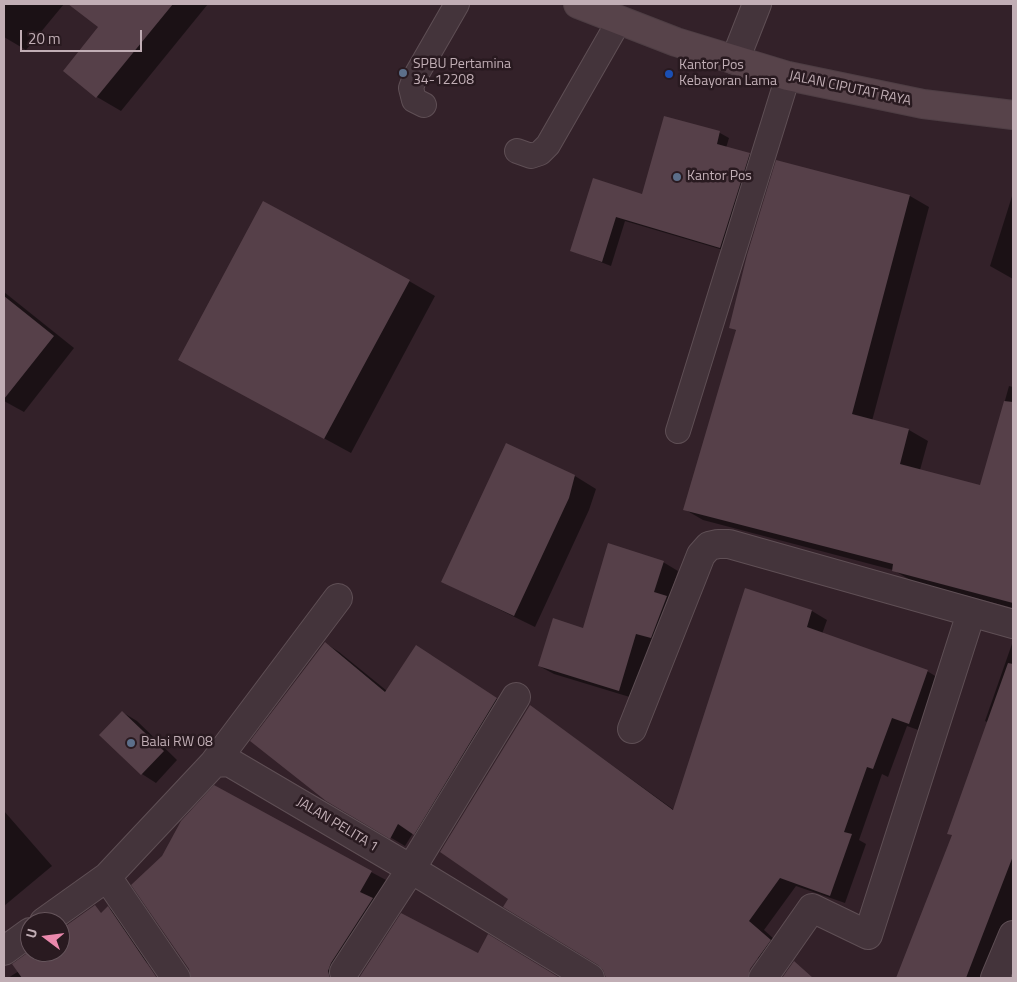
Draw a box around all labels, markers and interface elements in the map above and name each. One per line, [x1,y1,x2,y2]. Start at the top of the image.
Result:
scale bar [22,20,145,52]
text: 20 m [28,27,61,50]
place label: SPBU Pertamina 34-12208 [413,57,511,90]
place label: Kantor Pos Kebayoran Lama [679,58,777,90]
marker: SPBU Pertamina 34-12208 [397,67,409,79]
marker: Kantor Pos Kebayoran Lama [663,68,675,80]
street label: JALAN CIPUTAT RAYA [787,68,913,110]
place label: Kantor Pos [687,169,752,185]
marker: Kantor Pos [671,171,683,183]
place label: Balai RW 08 [141,735,213,751]
marker: Balai RW 08 [125,737,137,749]
street label: JALAN PELITA 1 [293,794,381,856]
north arrow [20,912,70,962]
text: U [20,926,42,940]

